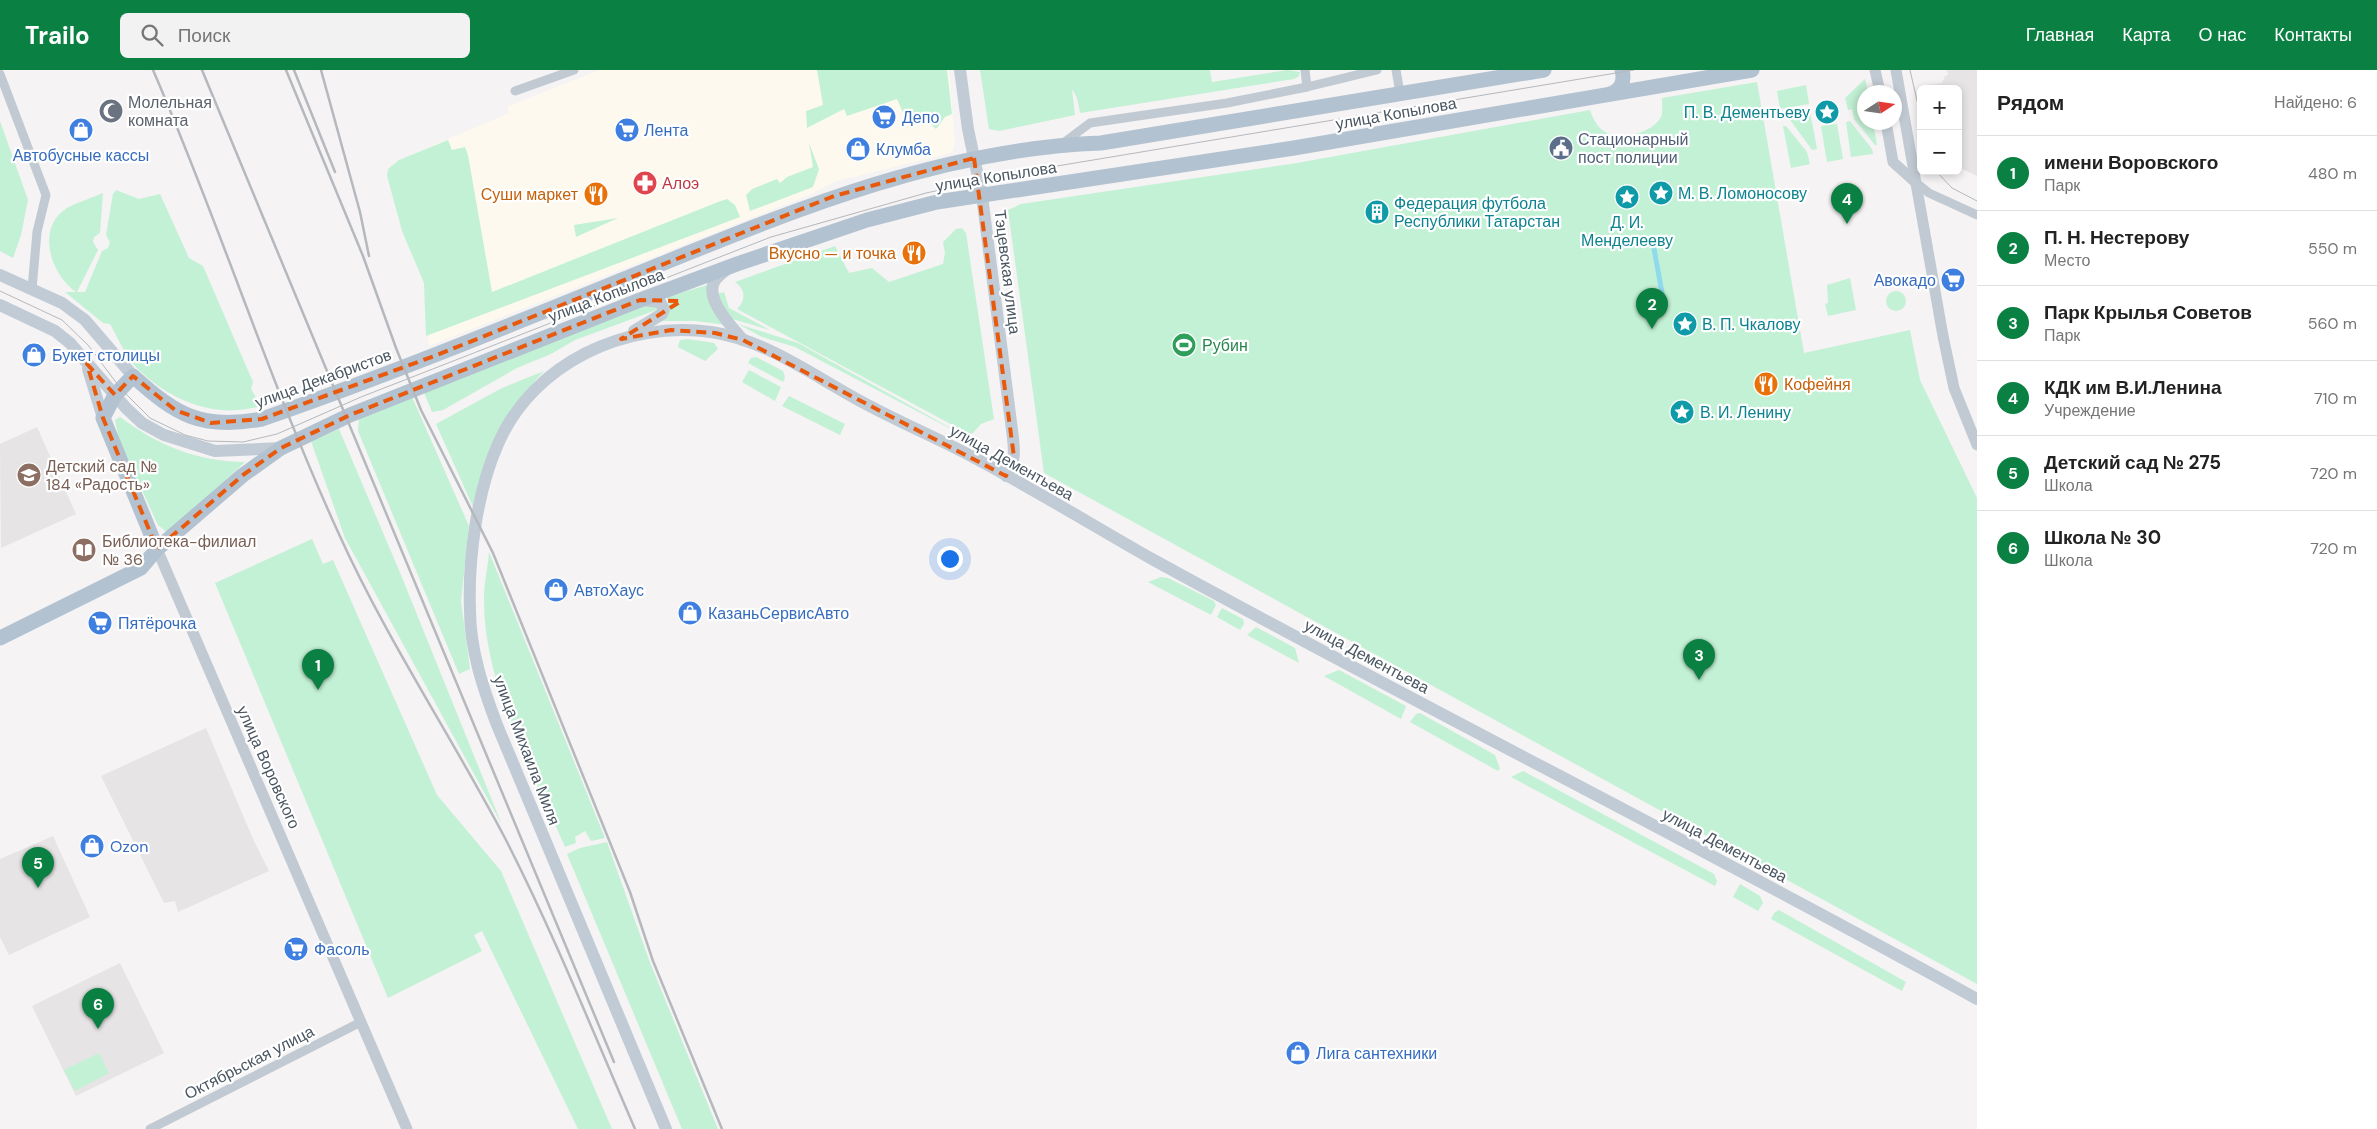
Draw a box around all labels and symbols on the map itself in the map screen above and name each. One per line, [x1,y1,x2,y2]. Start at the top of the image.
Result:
north arrow [1857,85,1902,130]
place label: Молельная комната [128,92,212,131]
street label: улица Копылова [1334,93,1458,134]
mosque icon: Молельная комната [98,98,124,124]
place icon: П. В. Дементьеву [1814,99,1840,125]
place label: П. В. Дементьеву [1684,102,1810,123]
supermarket icon: Депо [871,104,897,130]
place label: Депо [902,107,939,128]
shop icon: Автобусные кассы [68,117,94,143]
supermarket icon: Лента [614,117,640,143]
place label: Лента [644,120,688,141]
place label: Стационарный пост полиции [1578,129,1689,168]
public building icon: Стационарный пост полиции [1548,135,1574,161]
shop icon: Клумба [845,136,871,162]
place label: Клумба [876,139,931,160]
place label: Автобусные кассы [13,145,149,166]
street label: улица Копылова [934,157,1058,196]
pharmacy icon: Алоэ [632,170,658,196]
place label: Алоэ [662,173,699,194]
place icon: М. В. Ломоносову [1648,180,1674,206]
restaurant icon: Суши маркет [583,181,609,207]
place label: М. В. Ломоносову [1678,183,1807,204]
pin: 4 [1831,183,1863,224]
place label: Суши маркет [481,184,579,205]
place icon: Д. И. Менделееву [1614,184,1640,210]
place label: Федерация футбола Республики Татарстан [1394,193,1560,232]
building icon: Федерация футбола Республики Татарстан [1364,199,1390,225]
street label: Тэцевская улица [989,209,1026,336]
place label: Д. И. Менделееву [1581,212,1673,251]
restaurant icon: Вкусно — и точка [901,240,927,266]
place label: Вкусно — и точка [769,243,896,264]
street label: улица Копылова [545,264,667,327]
supermarket icon: Авокадо [1940,267,1966,293]
place label: Авокадо [1874,270,1936,291]
pin: 2 [1636,288,1668,329]
place icon: В. П. Чкалову [1672,311,1698,337]
place label: В. П. Чкалову [1702,314,1801,335]
sports icon: Рубин [1171,332,1197,358]
place label: Рубин [1202,335,1248,356]
shop icon: Букет столицы [21,342,47,368]
street label: улица Декабристов [252,344,394,413]
place label: Букет столицы [52,345,160,366]
restaurant icon: Кофейня [1753,371,1779,397]
place label: Кофейня [1784,374,1851,395]
place icon: В. И. Ленину [1669,399,1695,425]
place label: В. И. Ленину [1700,402,1791,423]
street label: улица Дементьева [946,420,1077,505]
place label: Детский сад № 184 «Радость» [46,456,157,495]
school or university icon: Детский сад № 184 «Радость» [16,462,42,488]
place label: Библиотека-филиал № 36 [102,531,256,570]
library icon: Библиотека-филиал № 36 [71,537,97,563]
your location [937,546,963,572]
shop icon: АвтоХаус [543,577,569,603]
place label: АвтоХаус [574,580,644,601]
shop icon: КазаньСервисАвто [677,600,703,626]
place label: КазаньСервисАвто [708,603,849,624]
supermarket icon: Пятёрочка [87,610,113,636]
place label: Пятёрочка [118,613,197,634]
street label: улица Дементьева [1301,615,1433,698]
pin: 3 [1683,639,1715,680]
pin: 1 [302,649,334,690]
street label: улица Михаила Миля [488,672,565,828]
street label: улица Воровского [232,702,305,832]
street label: улица Дементьева [1659,804,1791,887]
shop icon: Ozon [79,833,105,859]
place label: Ozon [110,836,148,857]
pin: 5 [22,847,54,888]
supermarket icon: Фасоль [283,936,309,962]
place label: Фасоль [314,939,369,960]
pin: 6 [82,988,114,1029]
street label: Октябрьская улица [181,1021,318,1104]
shop icon: Лига сантехники [1285,1040,1311,1066]
place label: Лига сантехники [1316,1043,1437,1064]

